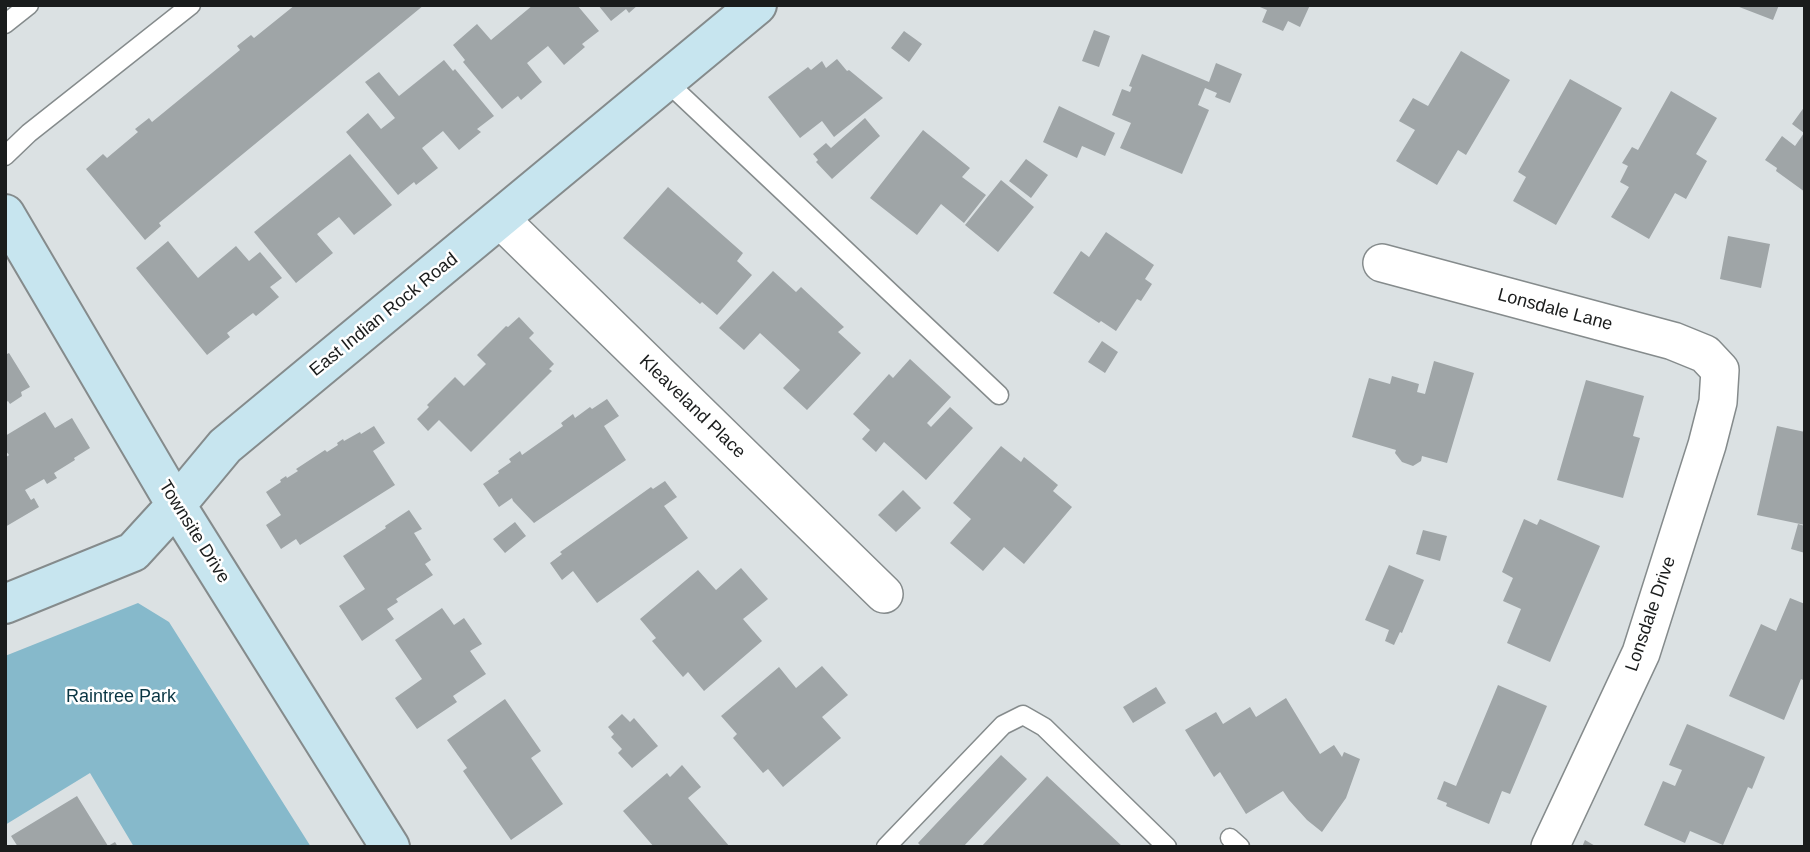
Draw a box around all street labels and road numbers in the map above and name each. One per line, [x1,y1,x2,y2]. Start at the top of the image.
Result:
street label: East Indian Rock Road [306,249,462,381]
street label: Lonsdale Lane [1495,284,1615,336]
street label: Kleaveland Place [634,351,750,463]
street label: Townsite Drive [154,477,234,587]
street label: Lonsdale Drive [1621,554,1681,674]

